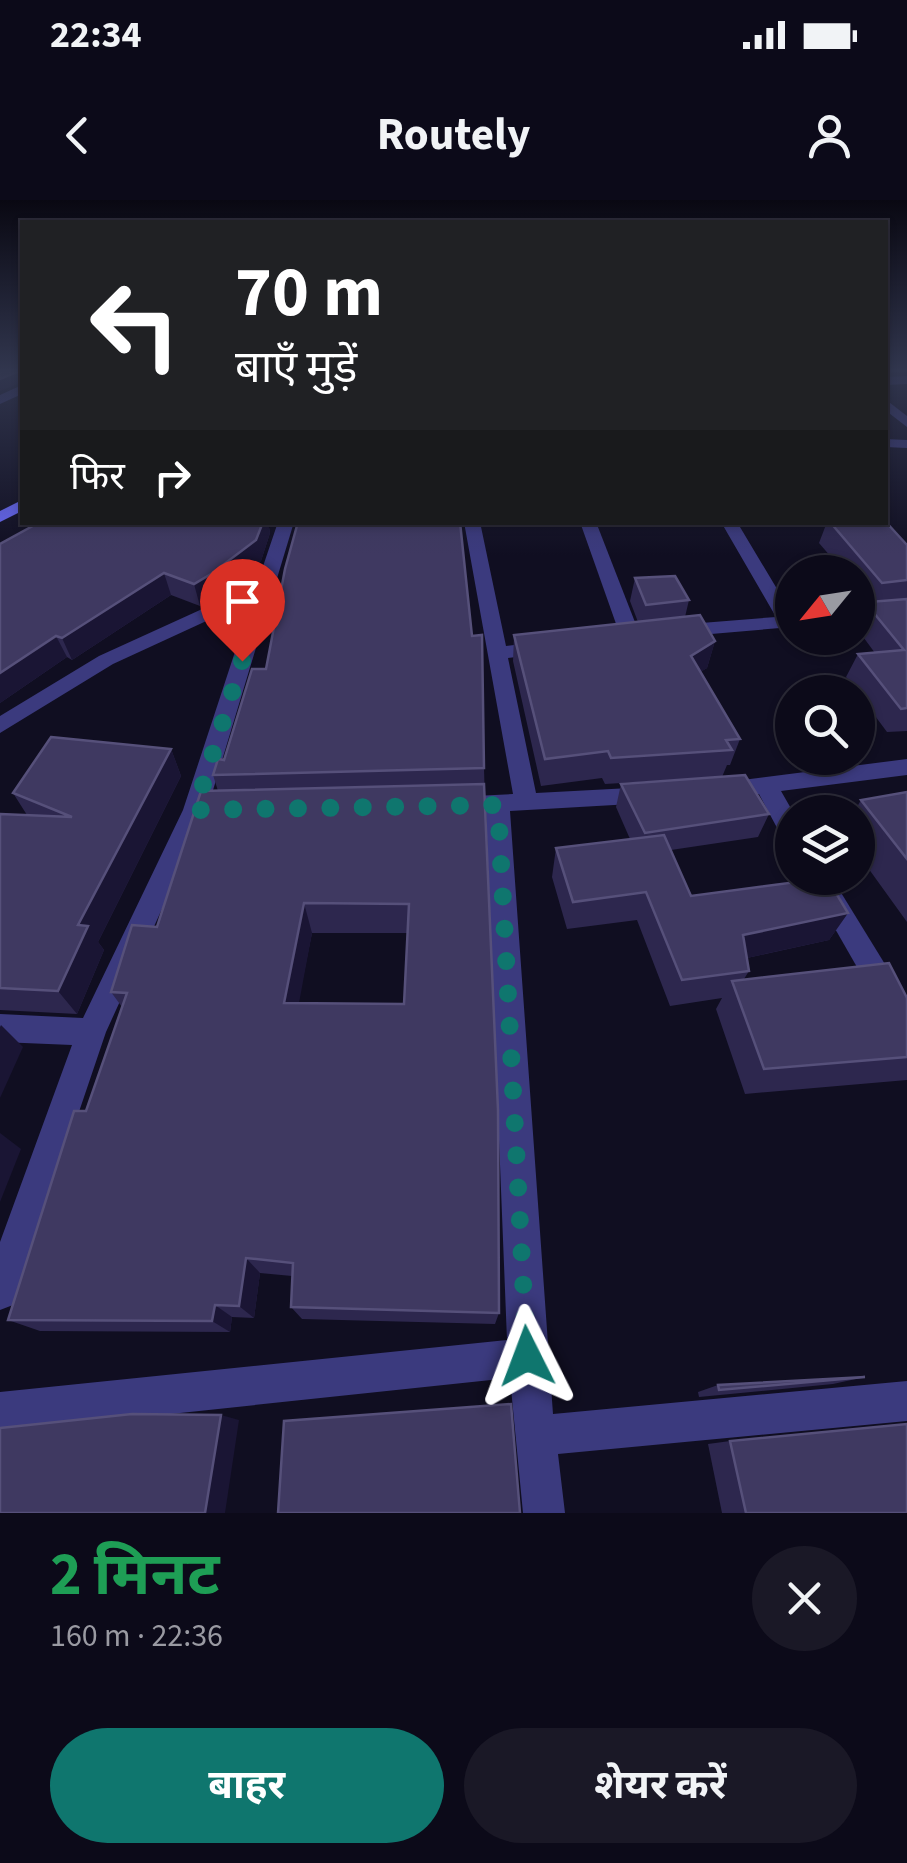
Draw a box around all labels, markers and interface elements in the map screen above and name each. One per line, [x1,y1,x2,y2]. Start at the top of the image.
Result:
text: 22:34 [50,8,142,62]
text: Routely [377,103,530,167]
icon: back [50,108,105,163]
icon: person [802,108,857,163]
text: 70 m [235,243,383,343]
icon: left [70,260,200,390]
text: बाएँ मुड़ें [235,336,357,400]
text: फिर [70,450,125,504]
icon: right [145,450,200,505]
north arrow [775,555,875,655]
map controls [775,555,875,895]
pin [200,559,285,662]
icon: arrive [215,574,270,629]
button: search [775,675,875,775]
button: layers [775,795,875,895]
position arrow [475,1304,579,1408]
text: 2 मिनट [50,1533,220,1618]
button: close [752,1546,857,1651]
text: 160 m · 22:36 [50,1613,223,1659]
button: बाहर [50,1728,444,1843]
button: शेयर करें [464,1728,857,1843]

